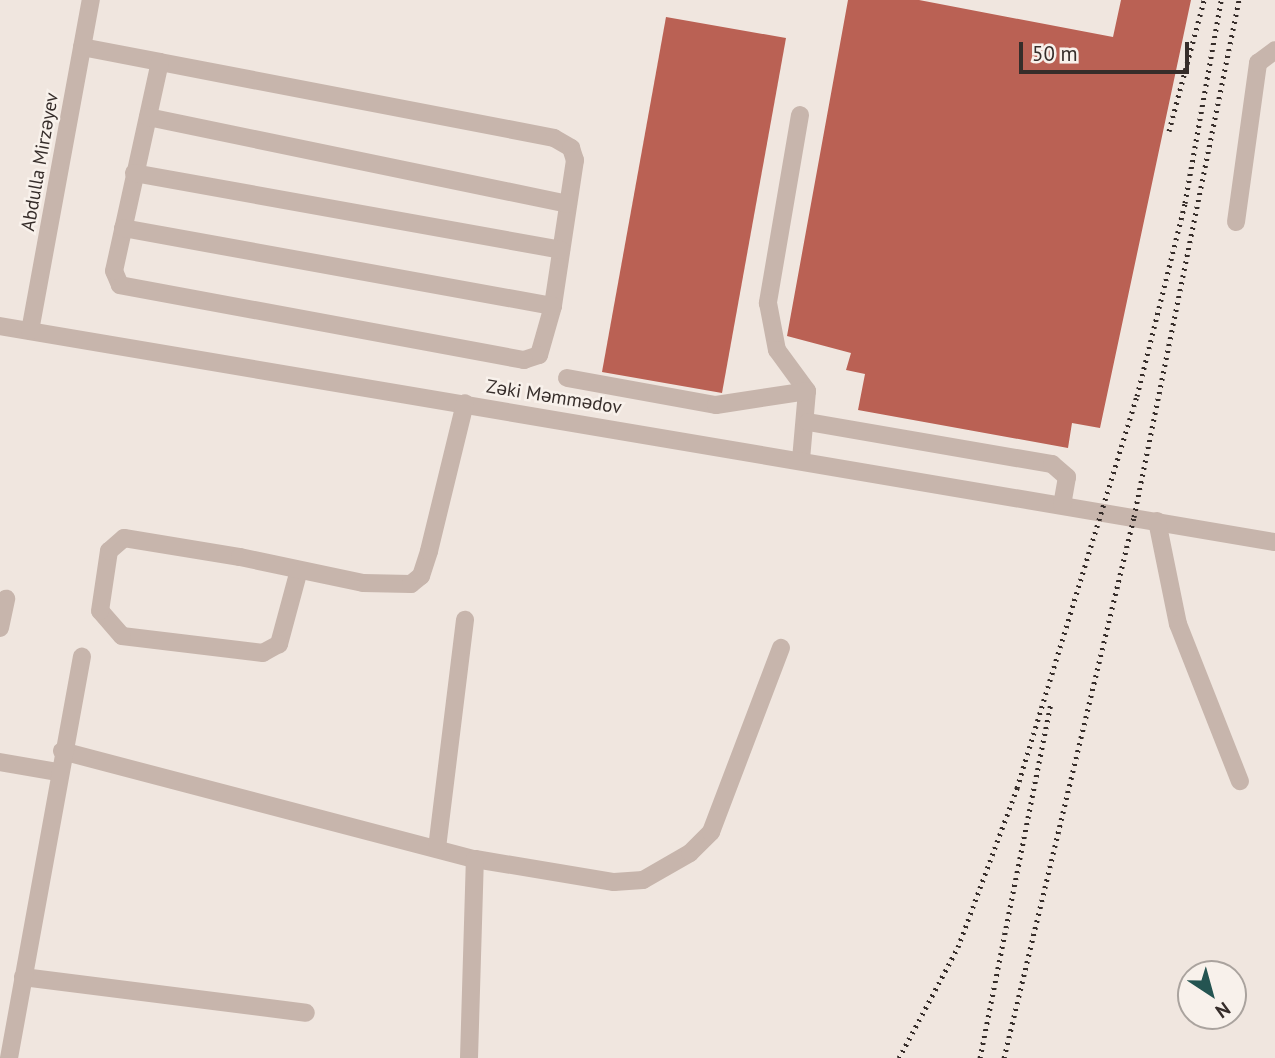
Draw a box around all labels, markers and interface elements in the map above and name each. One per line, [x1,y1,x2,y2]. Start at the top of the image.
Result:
scale bar [1023,28,1193,72]
text: 50 m [1032,40,1078,67]
street label: Abdulla Mirzəyev [17,91,63,233]
street label: Zəki Məmmədov [485,375,623,419]
north arrow [1177,960,1247,1030]
text: N [1211,997,1235,1024]

